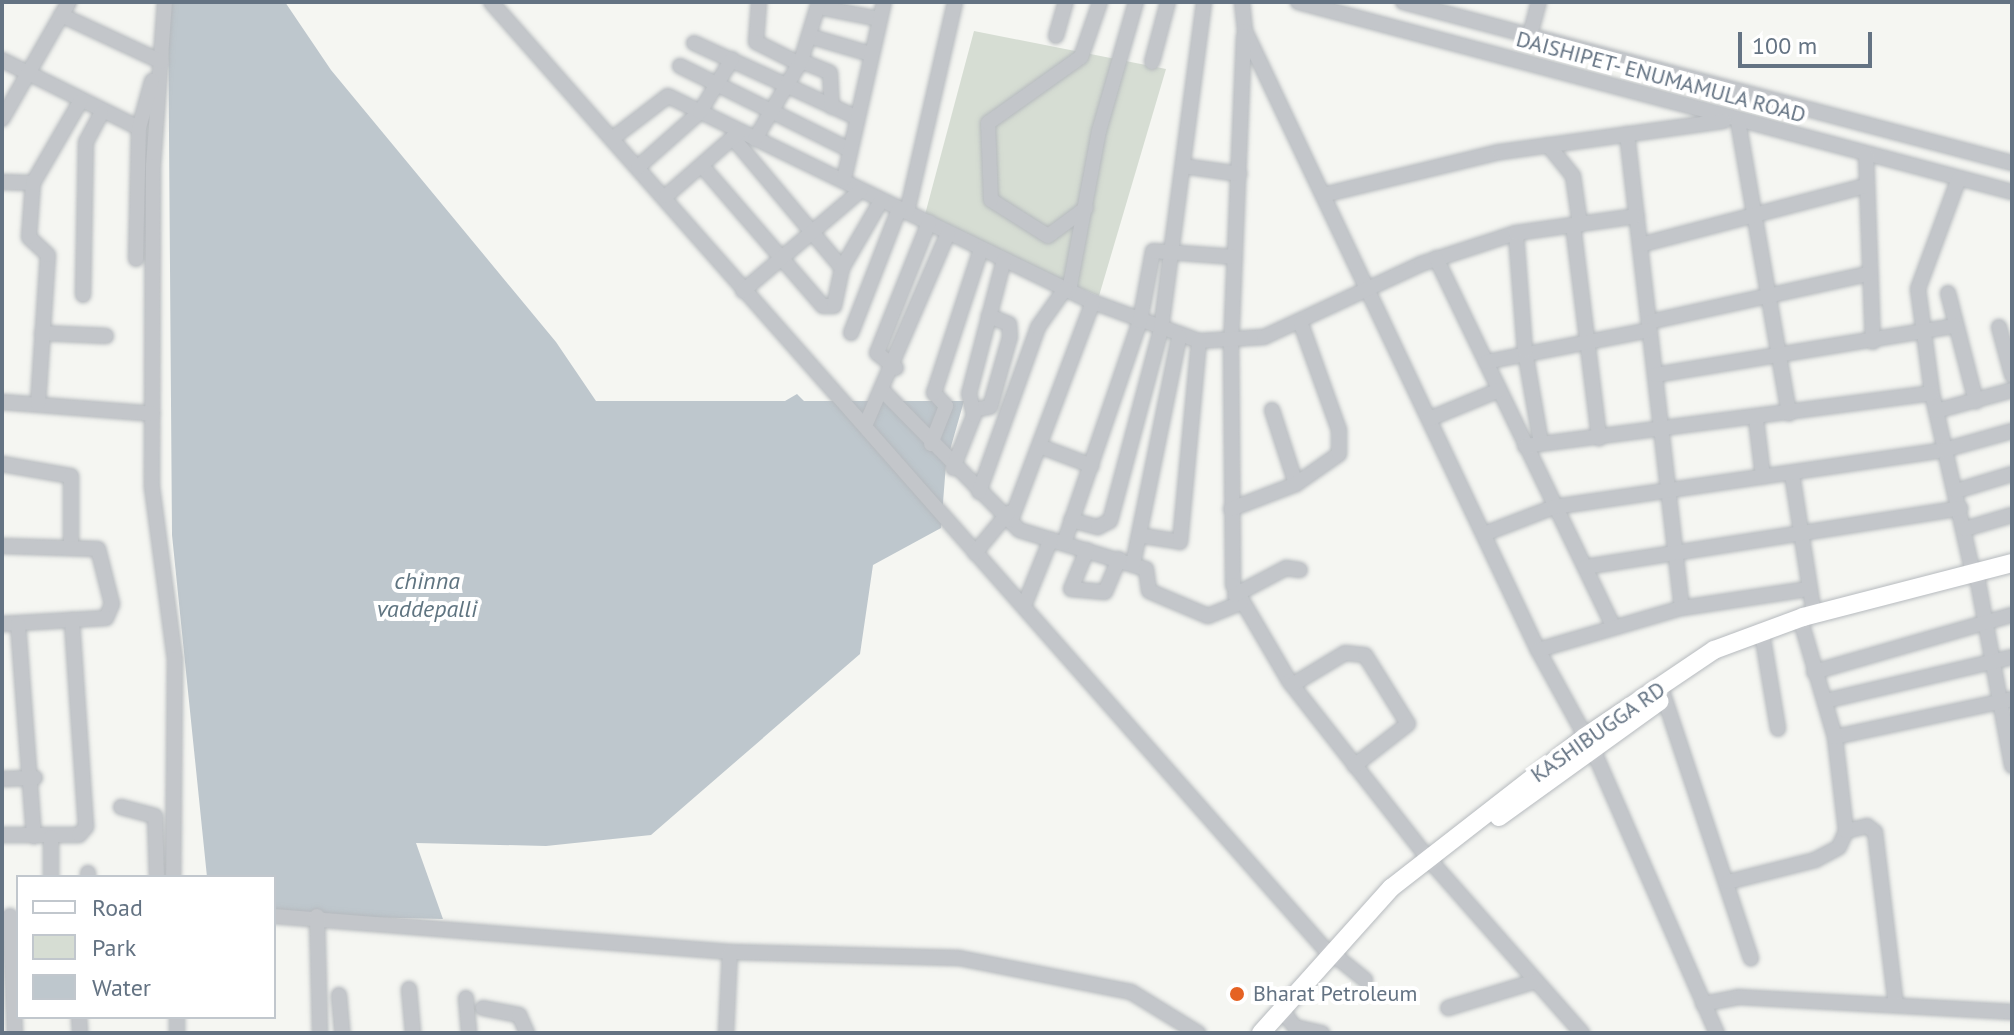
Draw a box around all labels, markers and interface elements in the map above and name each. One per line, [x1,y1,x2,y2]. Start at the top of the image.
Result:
scale bar [1742,16,1876,66]
street label: DAISHIPET- ENUMAMULA ROAD [1512,25,1810,129]
text: 100 m [1752,30,1817,61]
water label: chinna vaddepalli [377,567,477,623]
street label: KASHIBUGGA RD [1525,676,1671,788]
legend [16,875,276,1019]
text: Road [92,892,143,923]
text: Park [92,932,136,963]
text: Water [92,972,151,1003]
place label: Bharat Petroleum [1253,981,1417,1007]
marker: Bharat Petroleum [1228,985,1246,1003]

